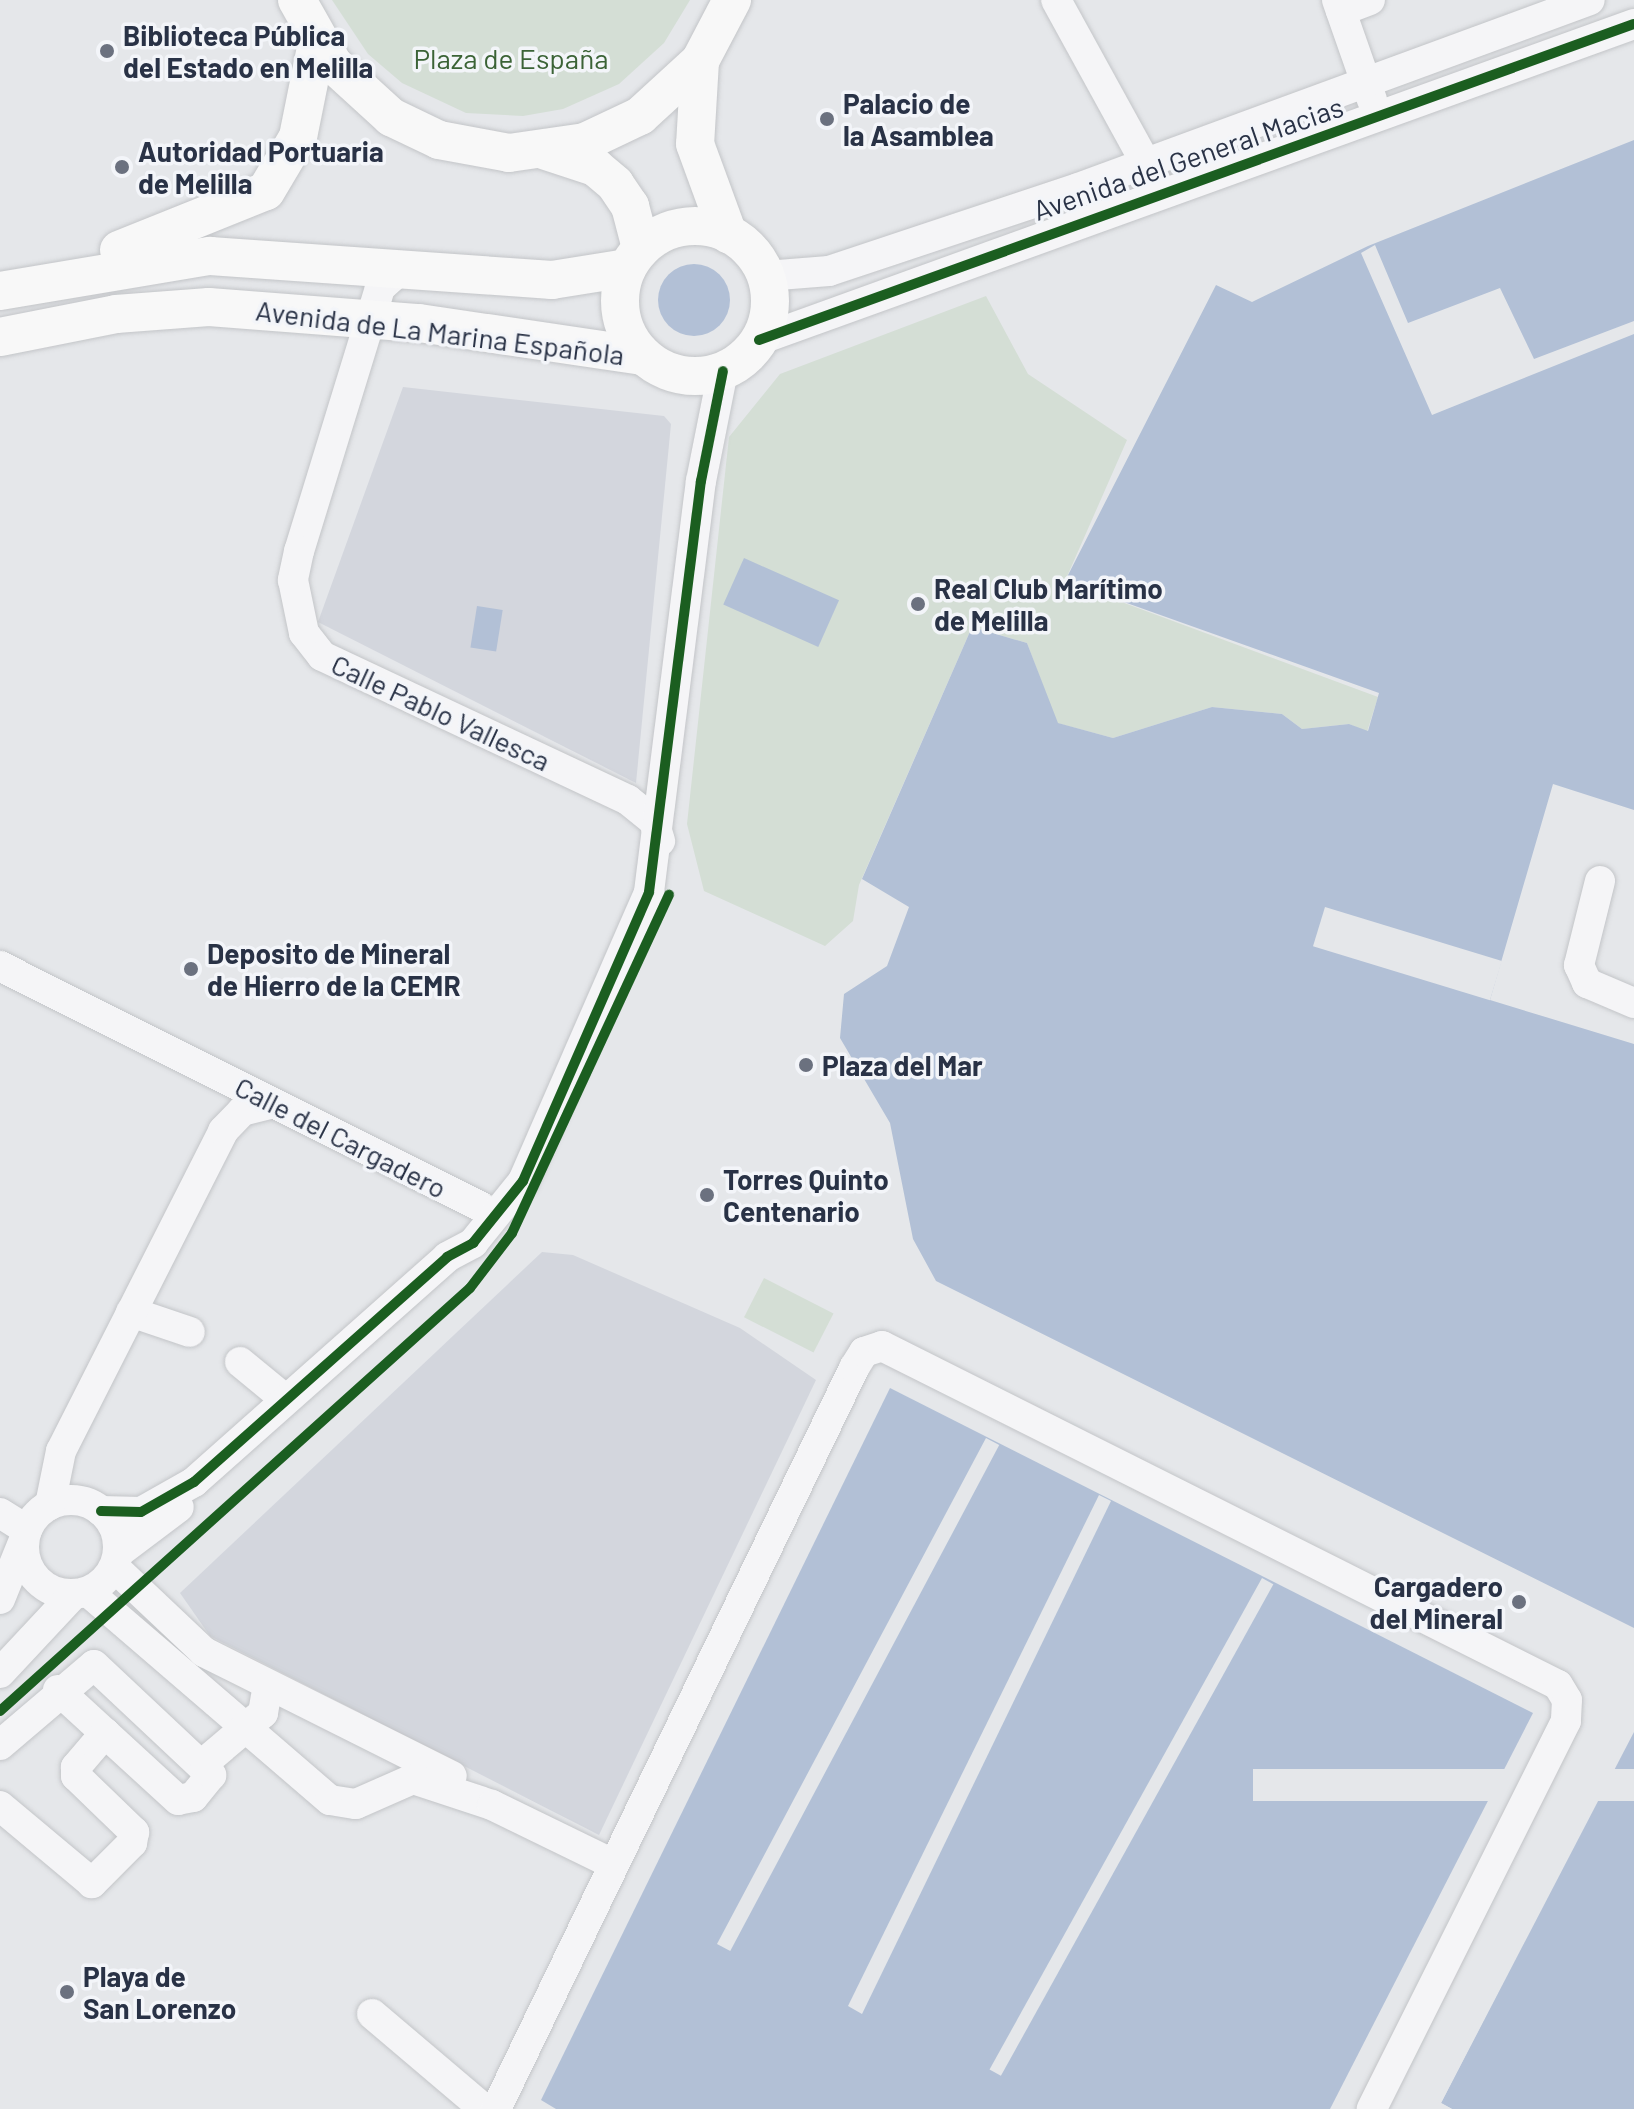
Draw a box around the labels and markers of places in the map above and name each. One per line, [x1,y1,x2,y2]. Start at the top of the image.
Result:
place label: Biblioteca Pública del Estado en Melilla [123,18,373,84]
marker: Biblioteca Pública del Estado en Melilla [98,42,116,60]
place label: Palacio de la Asamblea [843,86,994,152]
marker: Palacio de la Asamblea [818,110,836,128]
place label: Autoridad Portuaria de Melilla [138,134,384,200]
marker: Autoridad Portuaria de Melilla [113,158,131,176]
place label: Real Club Marítimo de Melilla [934,571,1163,637]
marker: Real Club Marítimo de Melilla [909,595,927,613]
place label: Deposito de Mineral de Hierro de la CEMR [207,936,461,1002]
marker: Deposito de Mineral de Hierro de la CEMR [182,960,200,978]
place label: Plaza del Mar [822,1048,983,1082]
marker: Plaza del Mar [797,1056,815,1074]
place label: Torres Quinto Centenario [723,1162,889,1228]
marker: Torres Quinto Centenario [698,1186,716,1204]
place label: Cargadero del Mineral [1370,1569,1503,1635]
marker: Cargadero del Mineral [1510,1593,1528,1611]
place label: Playa de San Lorenzo [83,1959,236,2025]
marker: Playa de San Lorenzo [58,1983,76,2001]

